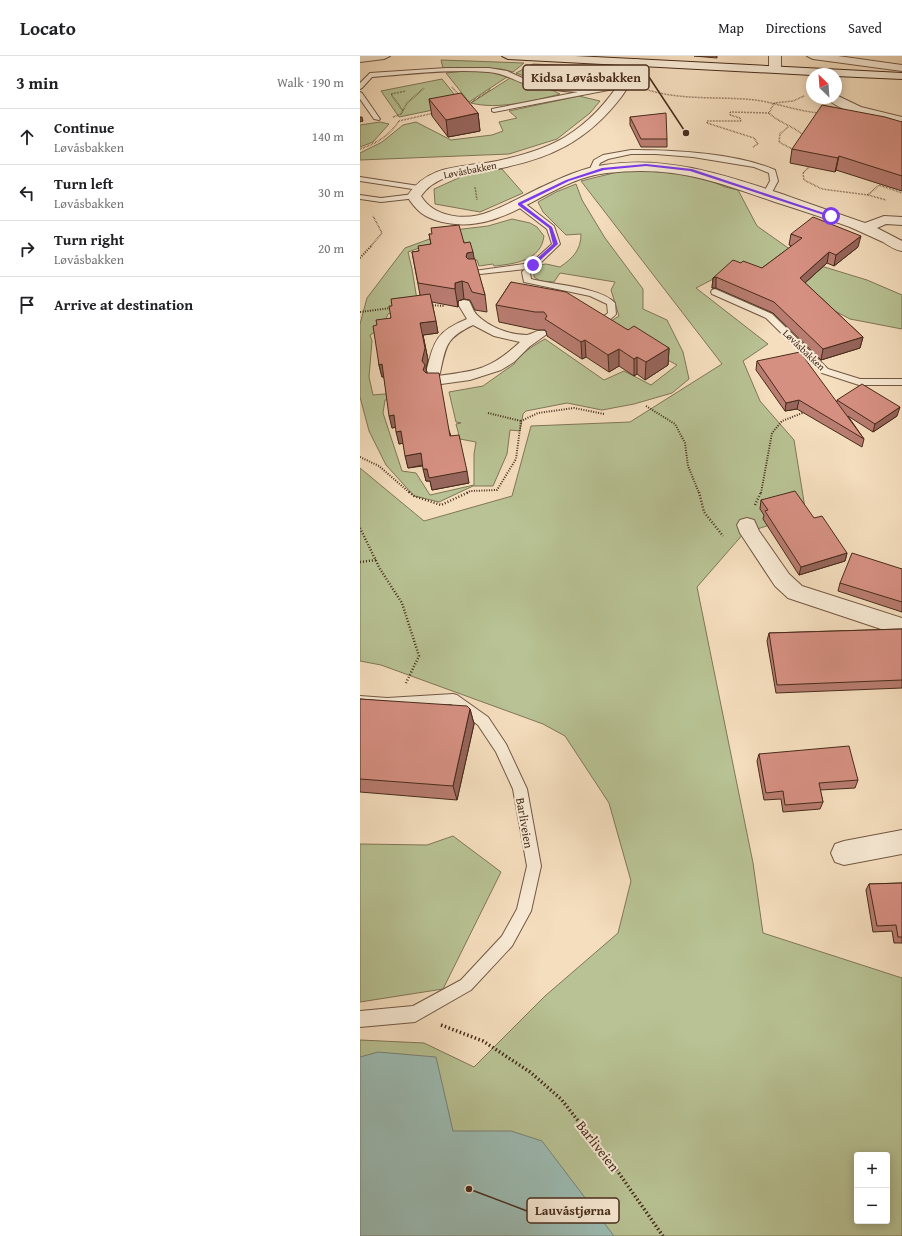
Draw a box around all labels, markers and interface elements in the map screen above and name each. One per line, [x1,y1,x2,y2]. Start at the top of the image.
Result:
text: Locato [20,14,76,42]
text: Map [718,18,744,38]
text: Directions [766,18,826,38]
text: Saved [848,18,882,38]
callout: Kidsa Løvåsbakken [523,65,649,90]
text: Kidsa Løvåsbakken [531,68,641,87]
north arrow [806,68,842,104]
text: 3 min [16,70,58,95]
text: Walk · 190 m [277,73,344,92]
text: Continue [54,117,115,138]
icon: ahead [16,126,38,148]
text: 140 m [312,127,344,146]
text: Løvåsbakken [54,138,124,157]
street label: Løvåsbakken [442,157,498,182]
text: Turn left [54,173,113,194]
icon: left [16,182,38,204]
text: 30 m [318,183,344,202]
text: Løvåsbakken [54,194,124,213]
route start [822,207,840,225]
text: Turn right [54,229,125,250]
icon: right [16,238,38,260]
text: 20 m [318,239,344,258]
text: Løvåsbakken [54,250,124,269]
route end [524,256,542,274]
icon: arrive [16,294,38,316]
text: Arrive at destination [54,294,193,315]
street label: Løvåsbakken [779,326,829,374]
street label: Barliveien [512,796,538,850]
street label: Barliveien [572,1116,624,1176]
map controls [854,1152,890,1224]
button: + [854,1152,890,1188]
button: − [854,1188,890,1224]
callout: Lauvåstjørna [527,1198,619,1223]
text: Lauvåstjørna [535,1201,611,1220]

